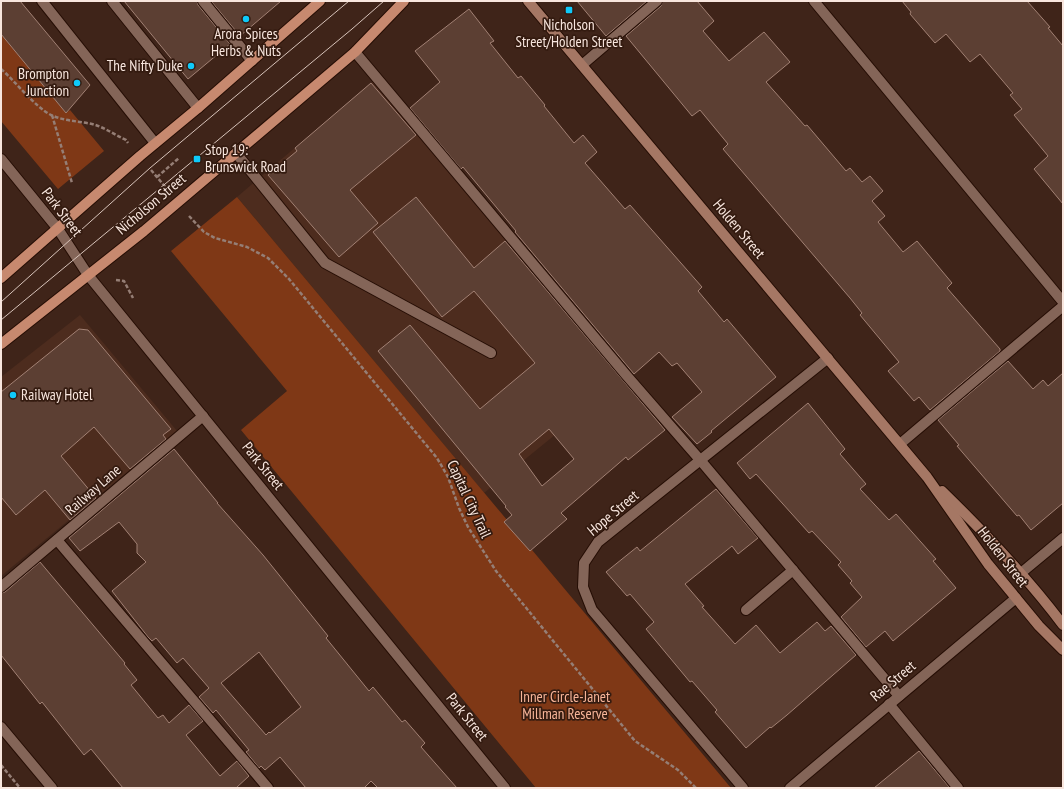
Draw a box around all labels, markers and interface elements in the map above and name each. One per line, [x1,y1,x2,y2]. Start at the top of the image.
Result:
marker: Nicholson Street/Holden Street [564,5,574,15]
marker: Arora Spices Herbs & Nuts [241,14,251,24]
place label: Nicholson Street/Holden Street [516,15,623,51]
place label: Arora Spices Herbs & Nuts [211,24,281,60]
place label: The Nifty Duke [107,56,183,75]
marker: The Nifty Duke [186,61,196,71]
place label: Brompton Junction [18,64,69,100]
marker: Brompton Junction [72,78,82,88]
place label: Stop 19: Brunswick Road [205,140,286,176]
marker: Stop 19: Brunswick Road [192,154,202,164]
street label: Nicholson Street [112,169,190,238]
street label: Park Street [38,184,87,240]
street label: Holden Street [709,195,770,262]
place label: Railway Hotel [21,385,93,404]
marker: Railway Hotel [8,390,18,400]
street label: Park Street [238,438,288,493]
street label: Capital City Trail [443,457,496,541]
street label: Railway Lane [61,460,125,519]
street label: Hope Street [583,486,642,540]
street label: Holden Street [974,523,1033,591]
street label: Rae Street [866,656,919,705]
park label: Inner Circle-Janet Millman Reserve [520,687,610,723]
street label: Park Street [442,689,492,744]

